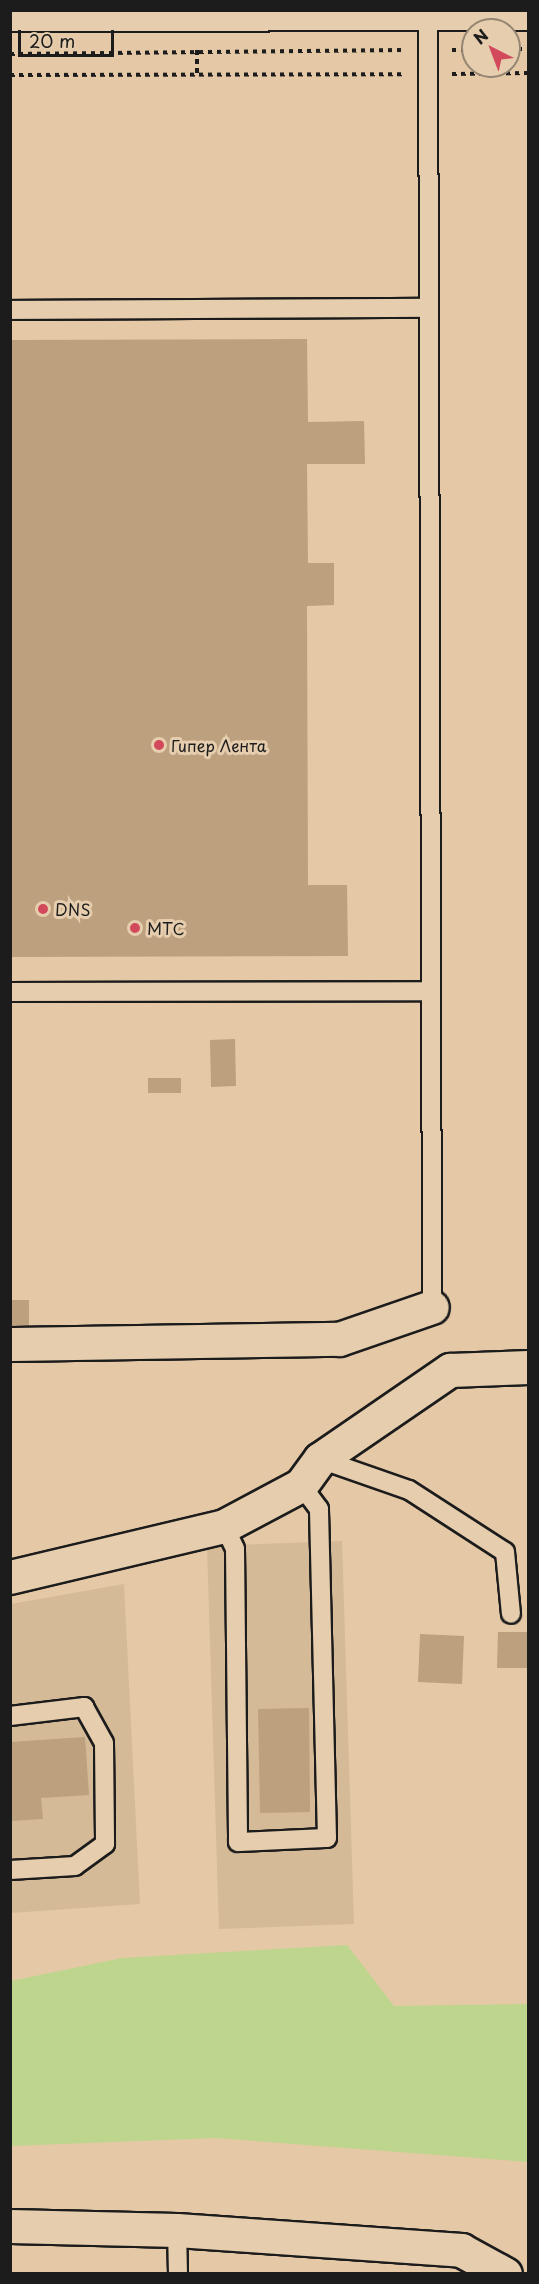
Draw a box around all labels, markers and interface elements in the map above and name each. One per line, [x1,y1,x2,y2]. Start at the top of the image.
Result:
scale bar [21,18,117,56]
north arrow [461,18,521,78]
text: N [468,23,493,49]
text: 20 m [29,27,75,54]
place label: Гипер Лента [171,735,267,755]
marker: Гипер Лента [152,738,166,752]
place label: DNS [55,899,90,919]
marker: DNS [36,902,50,916]
place label: МТС [147,918,185,938]
marker: МТС [128,921,142,935]

